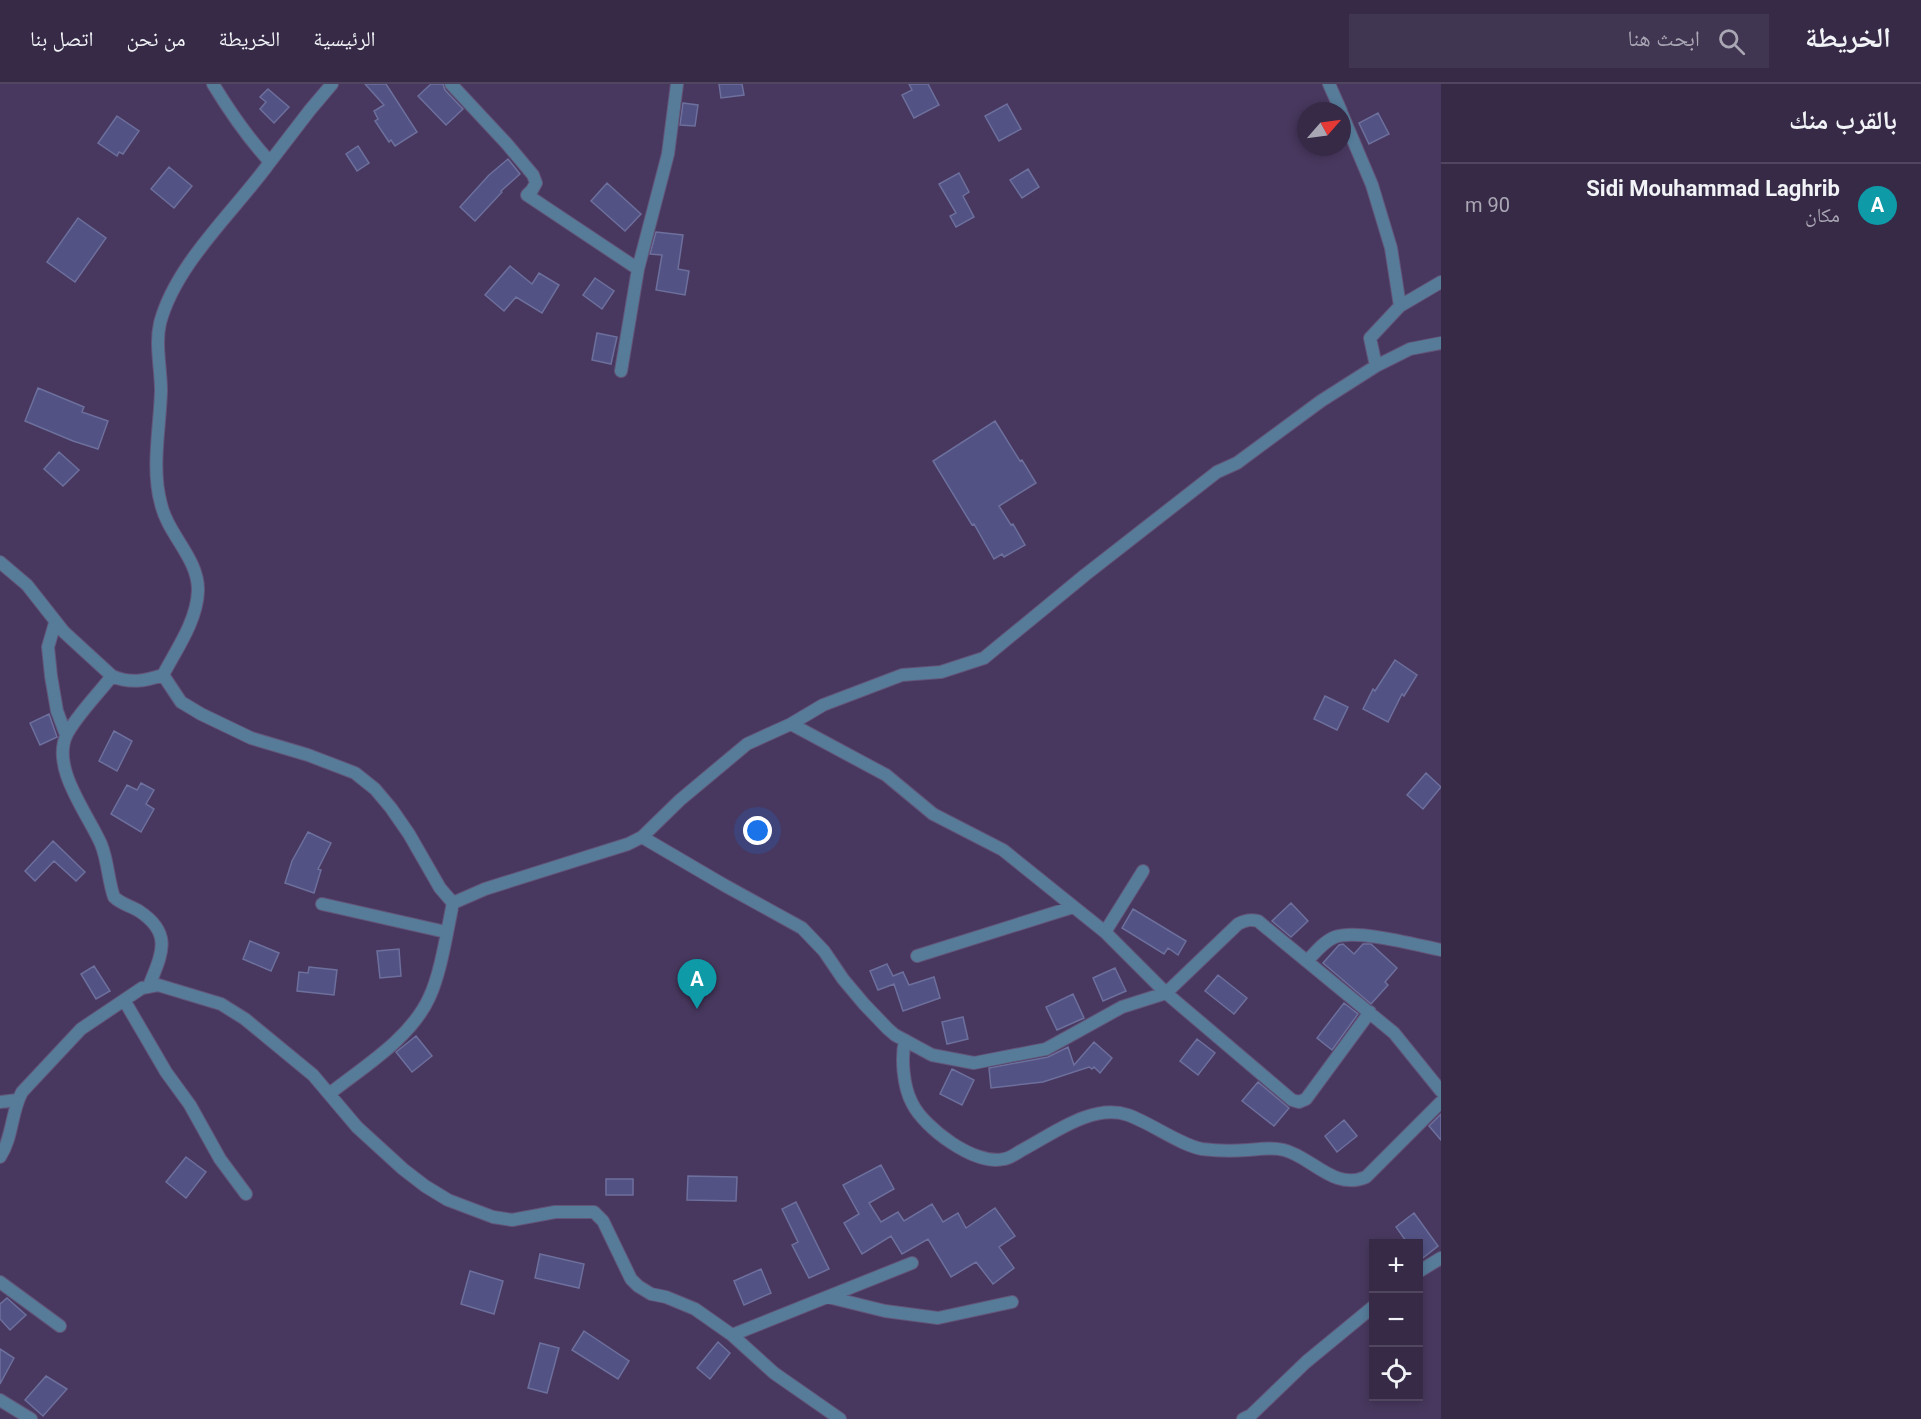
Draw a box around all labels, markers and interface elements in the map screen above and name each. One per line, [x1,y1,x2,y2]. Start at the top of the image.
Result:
search box [1349,14,1769,68]
text: الخريطة [1805,21,1891,54]
icon: search [1715,25,1748,58]
text: ابحث هنا [1628,26,1700,51]
text: اتصل بنا [30,27,93,51]
text: من نحن [126,27,186,51]
text: الخريطة [219,27,280,51]
text: الرئيسية [313,27,376,51]
north arrow [1297,102,1351,156]
text: بالقرب منك [1789,105,1897,135]
text: Sidi Mouhammad Laghrib [1586,176,1840,201]
text: 90 m [1465,193,1510,217]
text: A [1871,193,1884,217]
text: مكان [1805,203,1840,227]
your location [743,816,772,845]
pin: A [678,960,716,1009]
map controls [1369,1239,1423,1401]
button: + [1369,1239,1423,1293]
button: − [1369,1293,1423,1347]
button: locate [1369,1347,1423,1401]

